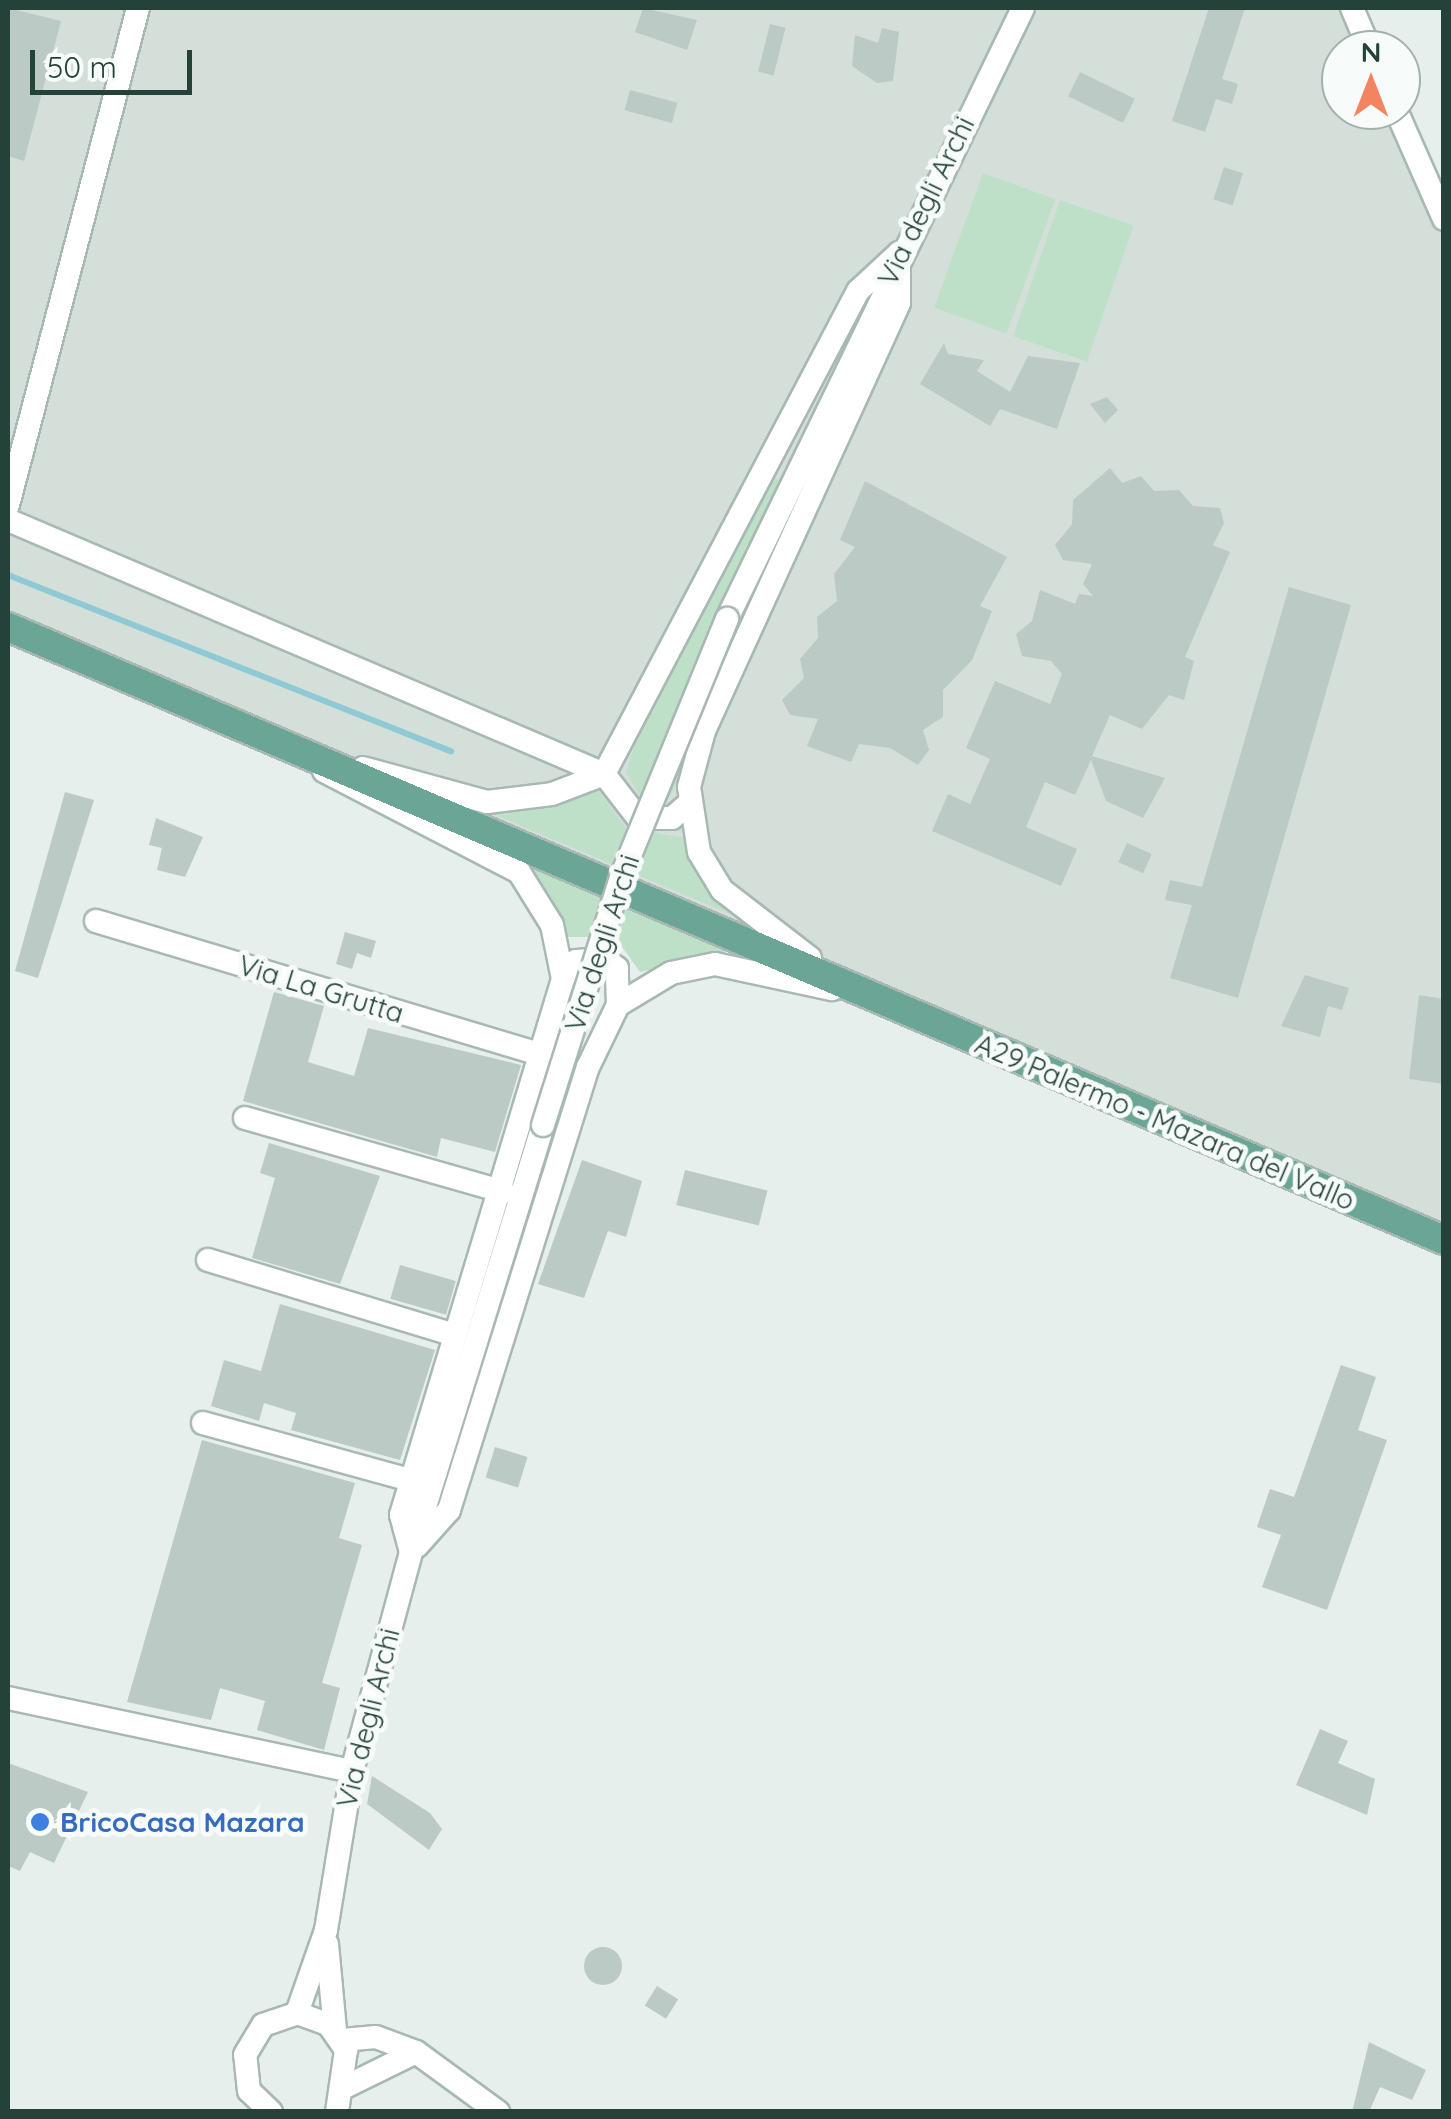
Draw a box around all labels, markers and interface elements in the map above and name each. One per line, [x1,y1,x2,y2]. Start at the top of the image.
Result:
scale bar [35,30,198,92]
north arrow [1321,30,1421,130]
text: N [1361,34,1381,69]
text: 50 m [47,48,117,86]
street label: Via degli Archi [871,111,981,291]
street label: Via degli Archi [558,850,646,1036]
street label: Via La Grutta [234,948,408,1030]
street label: A29 Palermo - Mazara del Vallo [970,1027,1360,1217]
street label: Via degli Archi [329,1625,407,1811]
place label: BricoCasa Mazara [60,1805,304,1839]
marker: BricoCasa Mazara [29,1811,51,1833]

